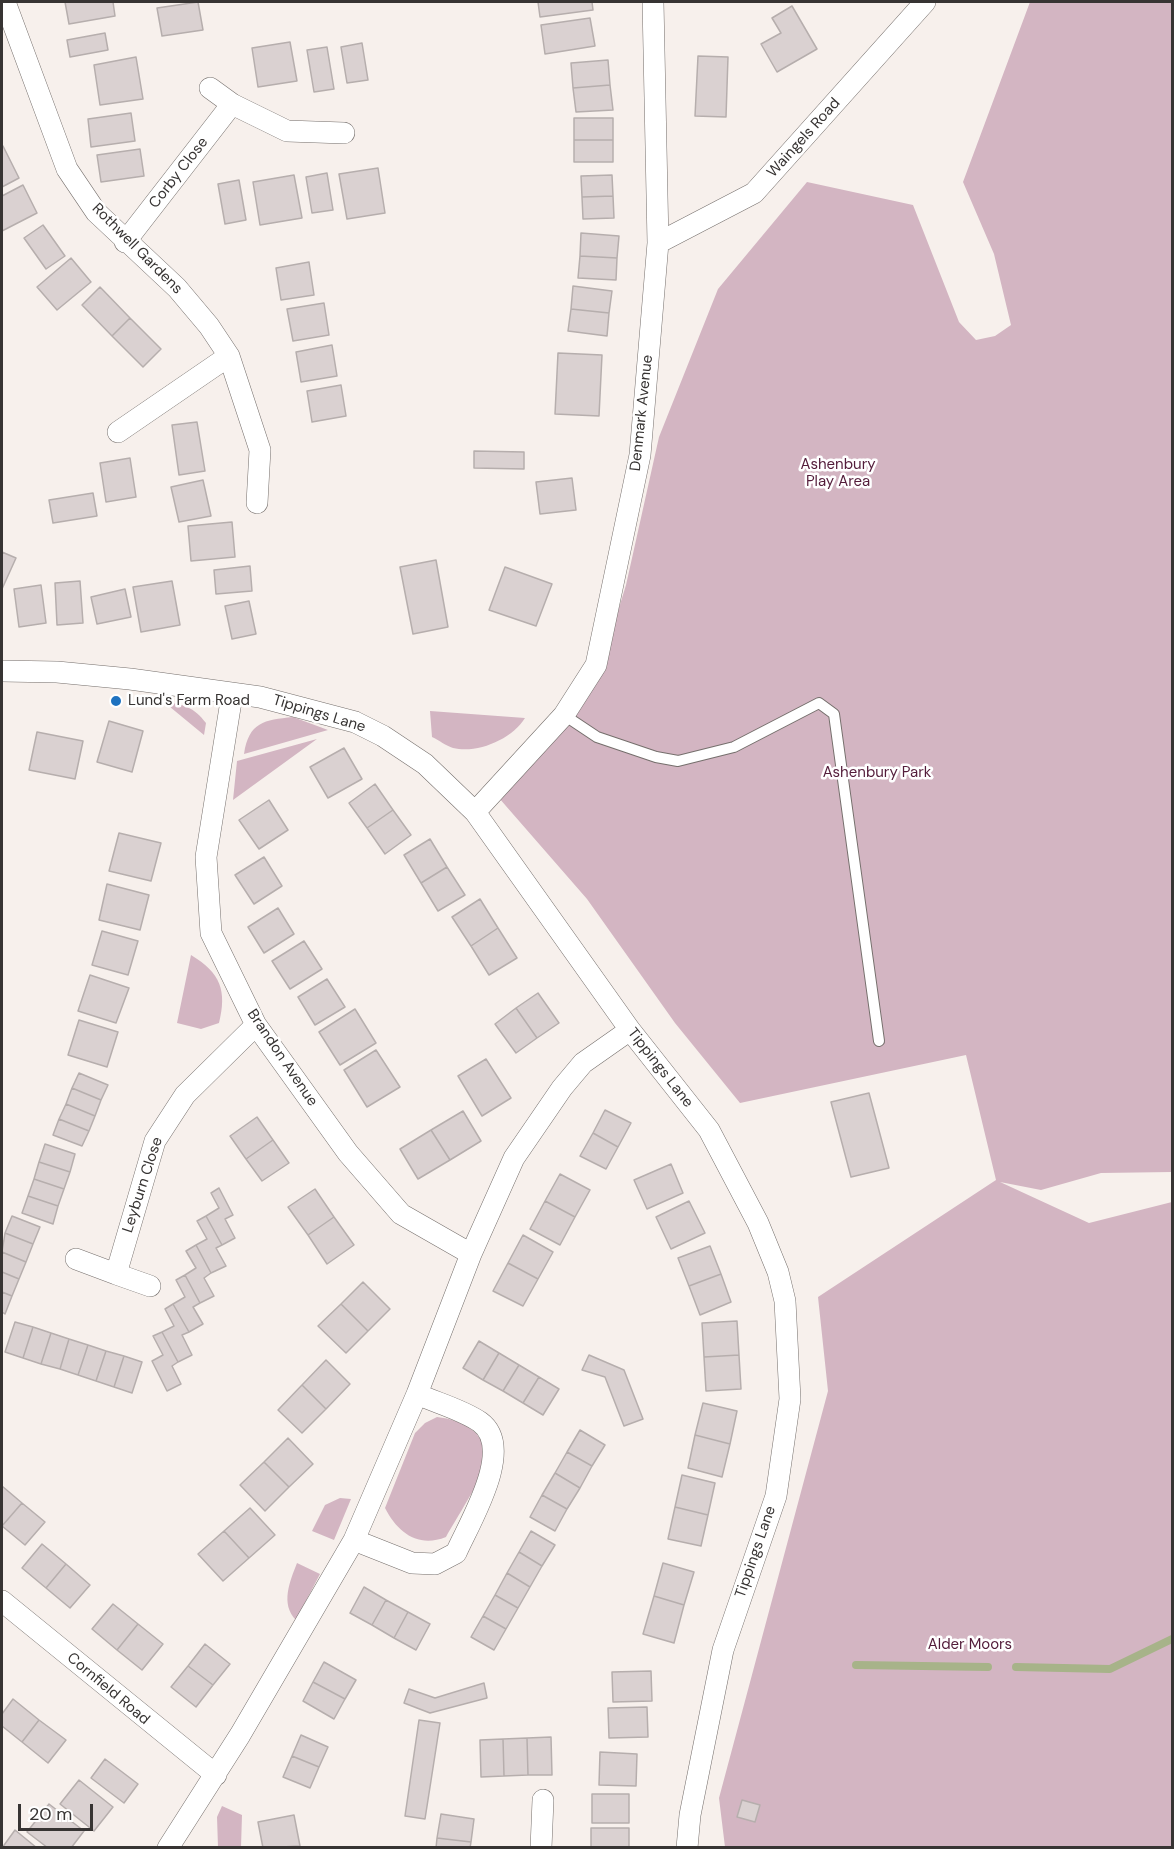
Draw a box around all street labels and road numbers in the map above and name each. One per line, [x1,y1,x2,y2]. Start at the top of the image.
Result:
street label: Waingels Road [764,95,844,181]
street label: Corby Close [146,134,212,212]
street label: Rothwell Gardens [88,200,186,298]
street label: Denmark Avenue [627,354,657,472]
street label: Tippings Lane [270,691,368,737]
street label: Brandon Avenue [243,1006,321,1110]
street label: Tippings Lane [623,1025,697,1111]
street label: Leyburn Close [119,1135,167,1235]
street label: Tippings Lane [732,1504,780,1600]
street label: Cornfield Road [63,1649,153,1729]

